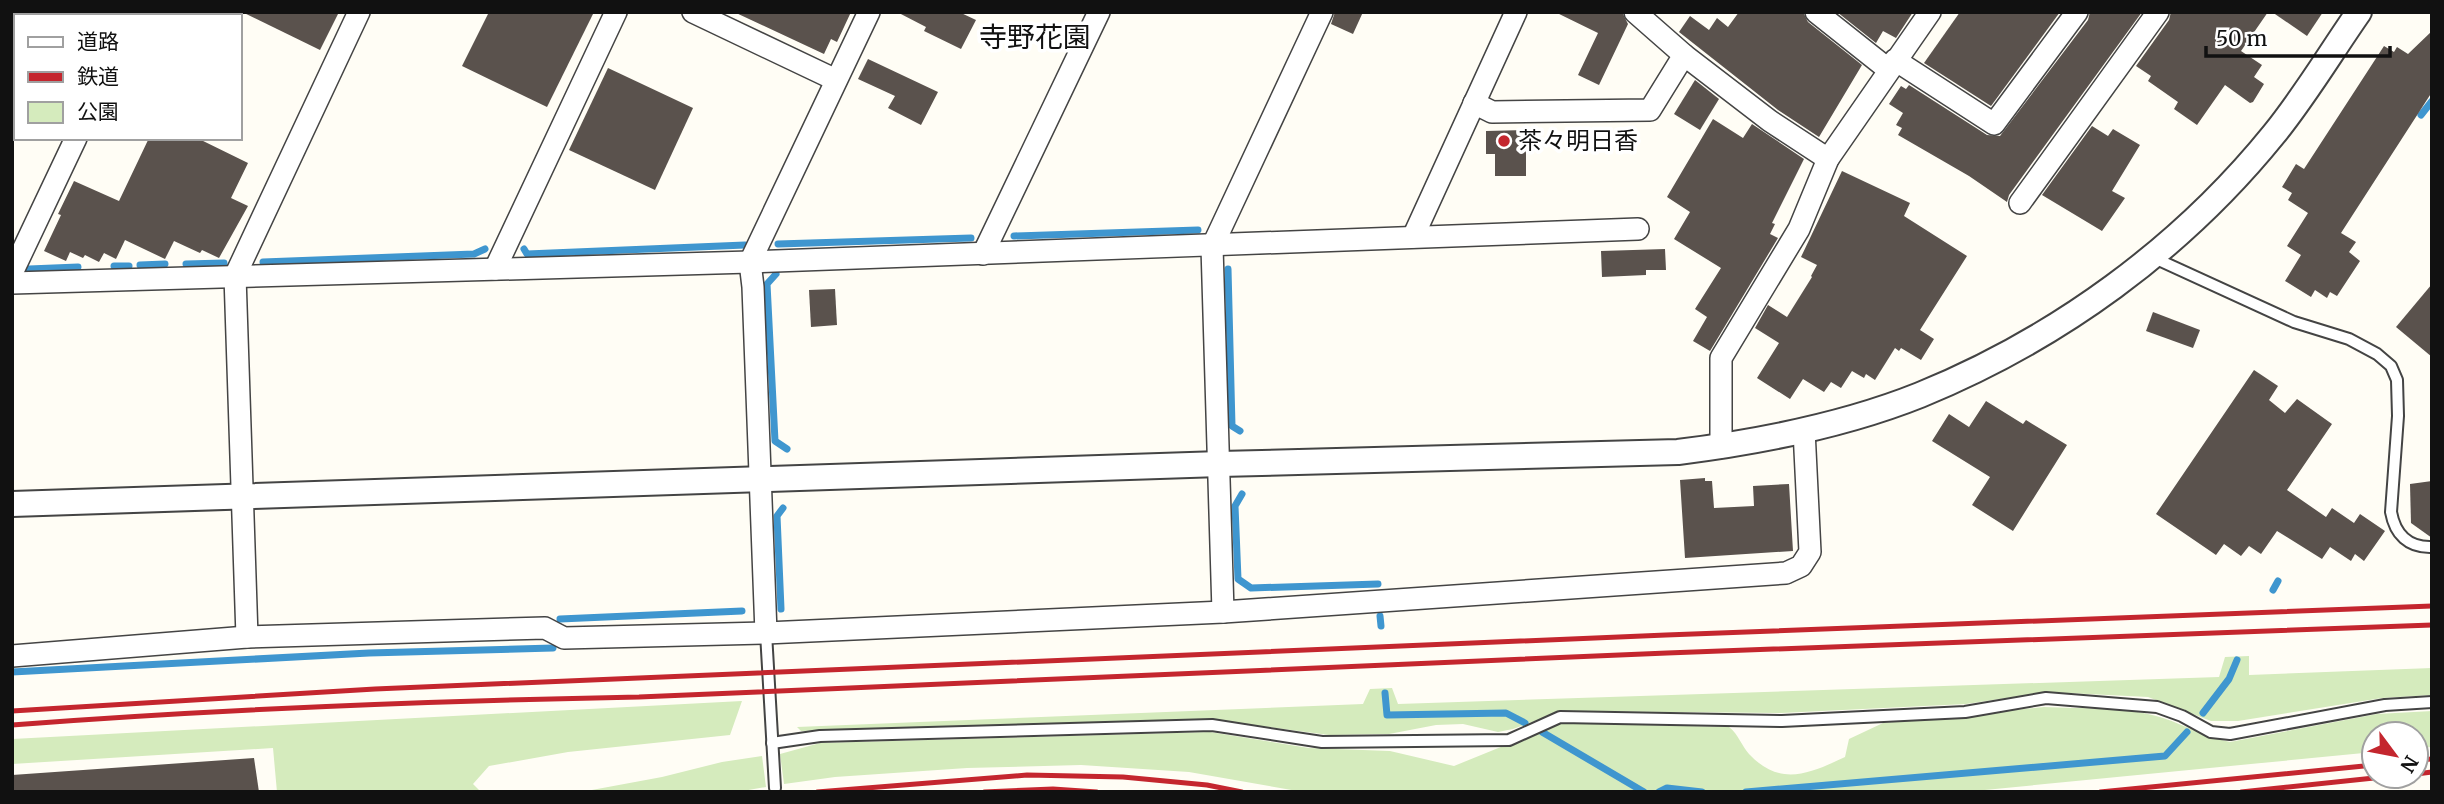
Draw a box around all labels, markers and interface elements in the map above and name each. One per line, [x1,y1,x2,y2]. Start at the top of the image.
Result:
legend [14,14,242,140]
scale bar [2206,14,2390,58]
district label: 寺野花園 [979,19,1091,55]
text: 50 m [2216,25,2267,52]
text: 道路 [77,28,119,55]
text: 鉄道 [77,63,119,90]
text: 公園 [77,98,119,125]
place label: 茶々明日香 [1518,125,1638,156]
marker: 茶々明日香 [1496,133,1512,149]
north arrow [2360,720,2430,790]
text: N [2395,751,2424,777]

